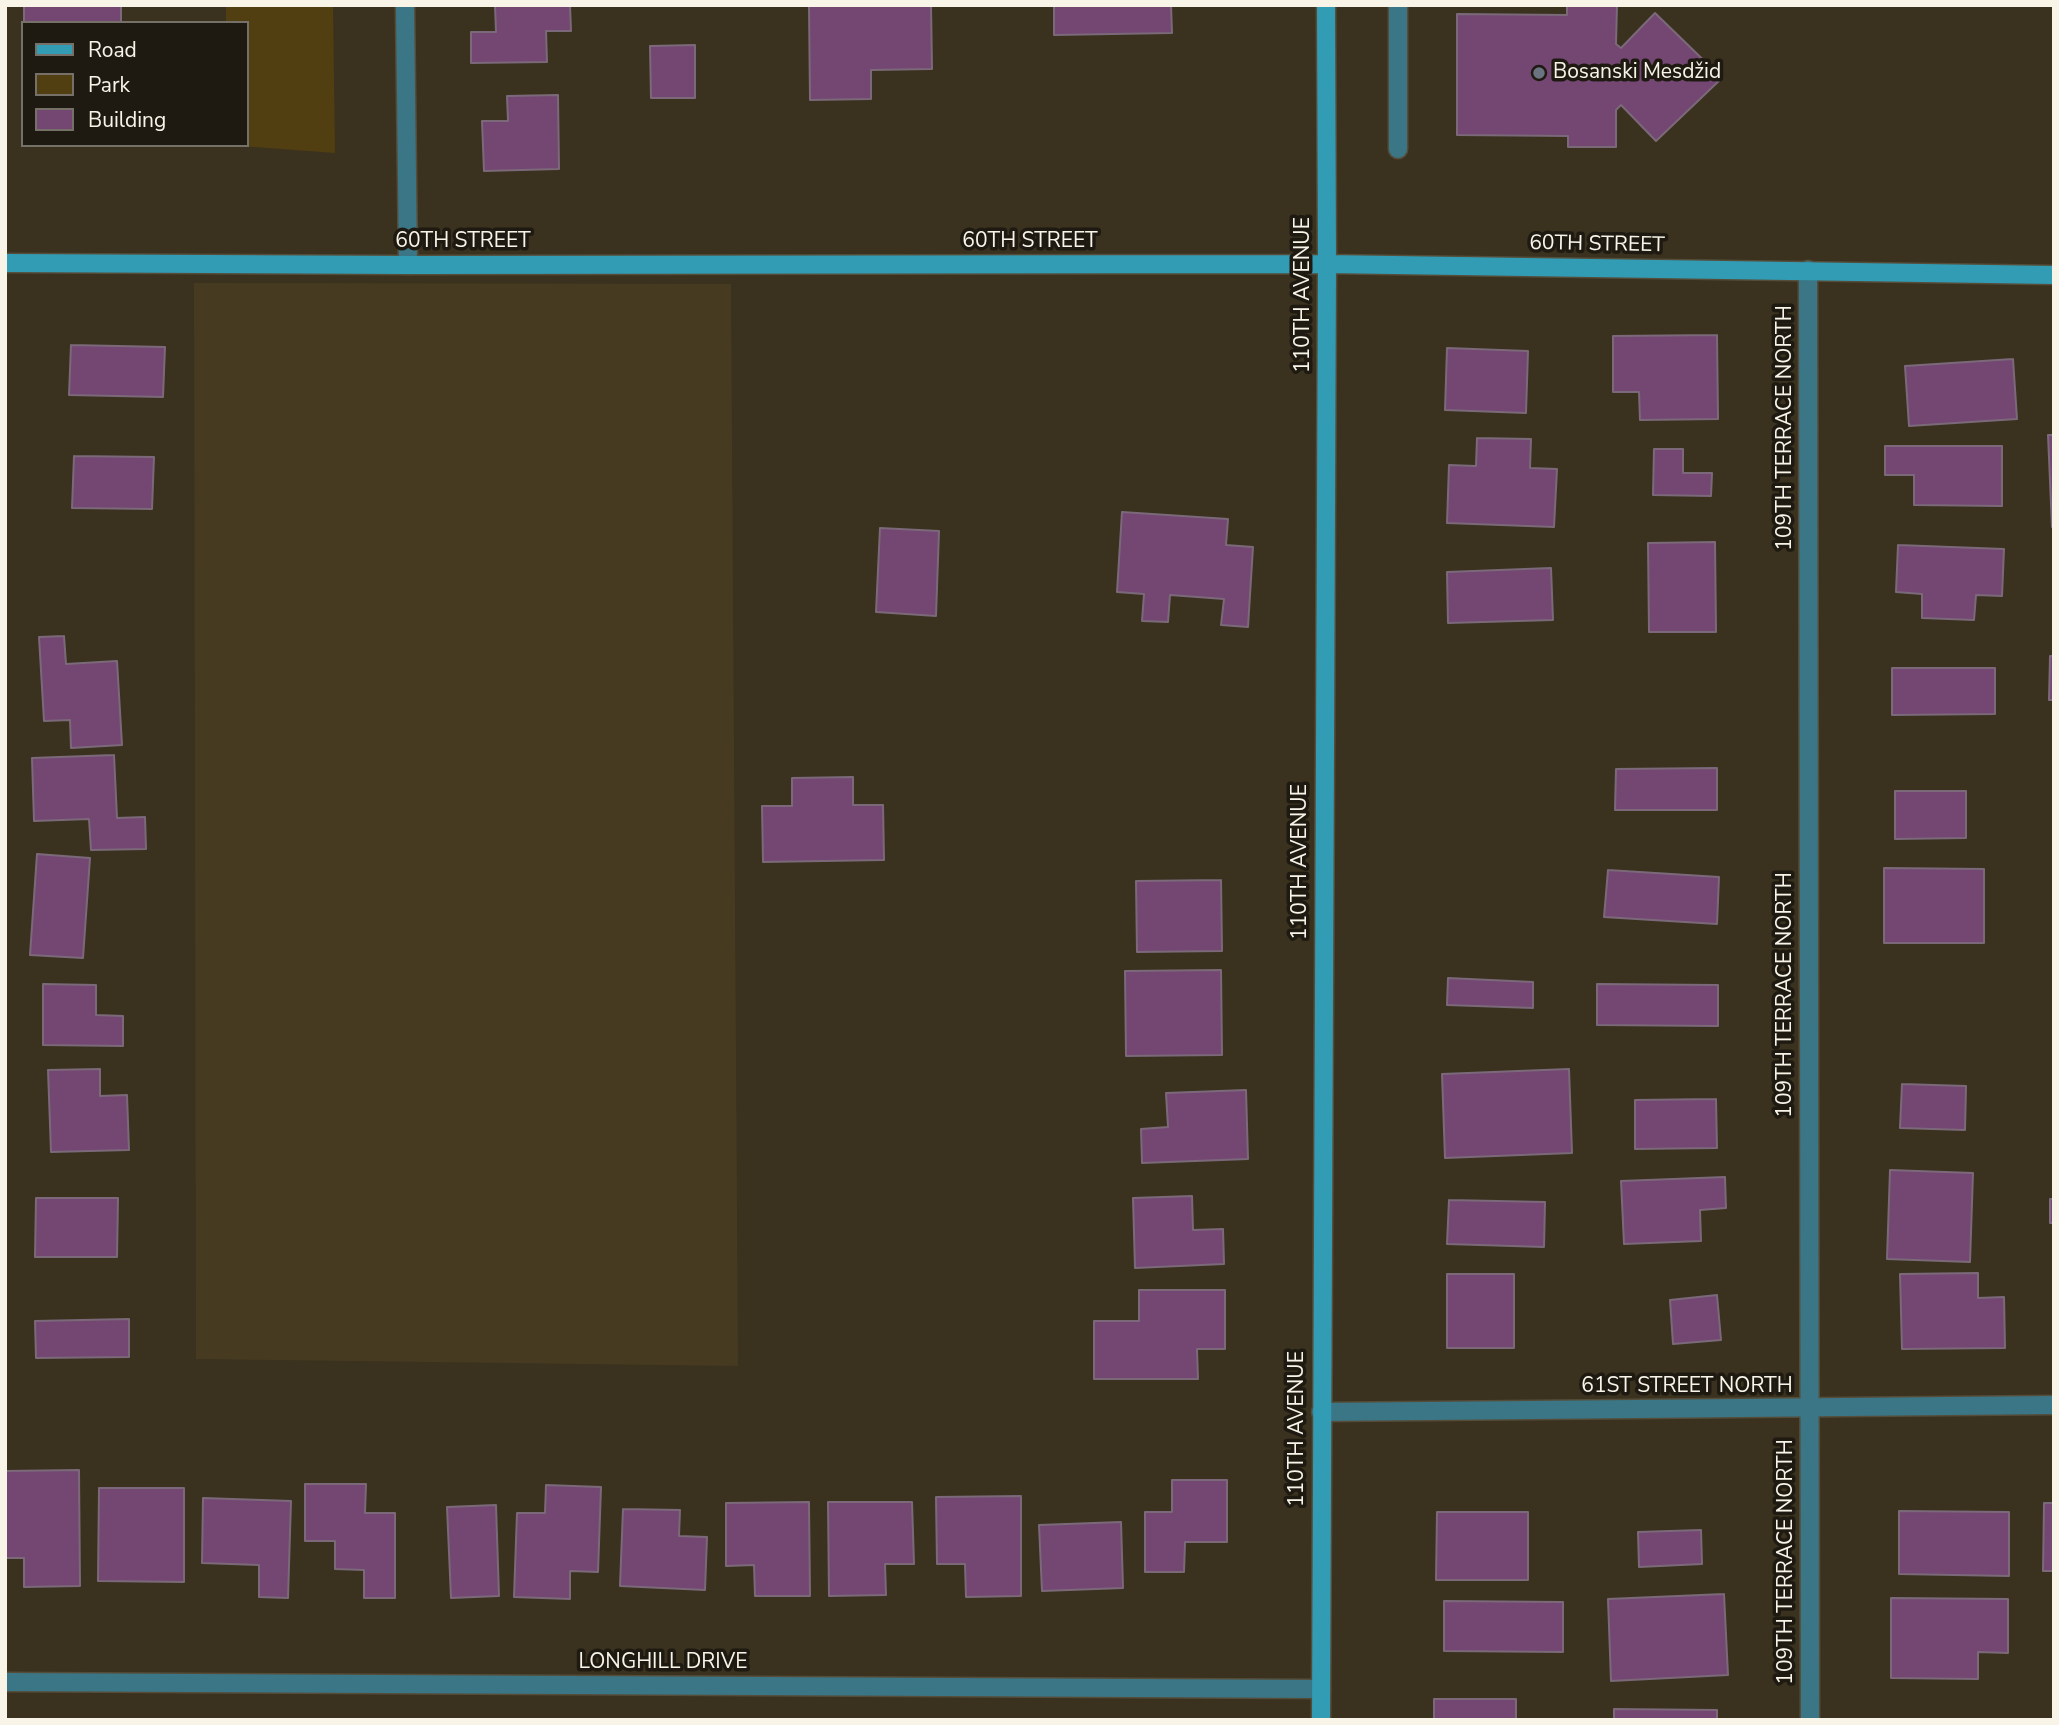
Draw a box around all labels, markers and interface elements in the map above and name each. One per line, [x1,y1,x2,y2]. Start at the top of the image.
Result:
legend [21,21,248,147]
text: Road [88,36,137,64]
place label: Bosanski Mesdžid [1553,60,1721,86]
marker: Bosanski Mesdžid [1531,65,1547,81]
text: Park [88,71,130,99]
text: Building [88,106,166,134]
street label: 110TH AVENUE [1291,217,1317,373]
street label: 60TH STREET [395,229,531,255]
street label: 60TH STREET [962,229,1098,255]
street label: 60TH STREET [1529,231,1665,259]
street label: 109TH TERRACE NORTH [1773,305,1799,551]
street label: 110TH AVENUE [1288,784,1314,940]
street label: 109TH TERRACE NORTH [1773,872,1799,1118]
street label: 110TH AVENUE [1285,1351,1311,1507]
street label: 61ST STREET NORTH [1581,1374,1793,1400]
street label: 109TH TERRACE NORTH [1774,1439,1800,1685]
street label: LONGHILL DRIVE [579,1650,747,1676]

